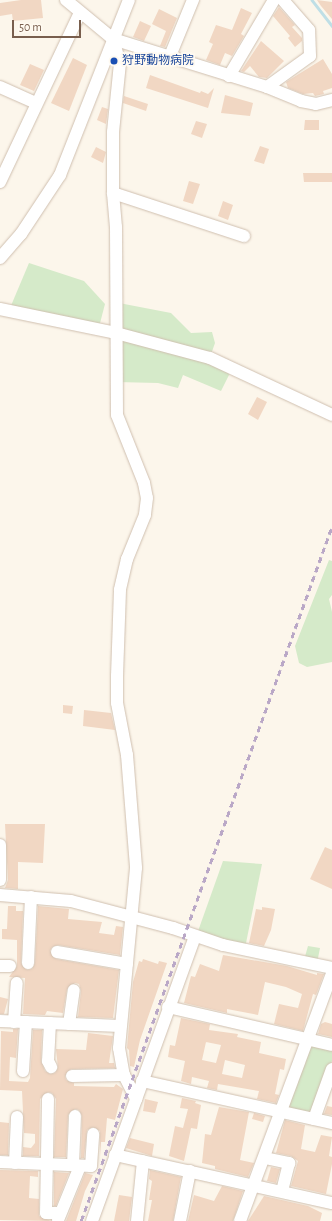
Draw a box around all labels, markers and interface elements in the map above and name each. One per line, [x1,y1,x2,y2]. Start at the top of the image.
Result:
scale bar [14,12,83,38]
text: 50 m [19,21,42,33]
place label: 狩野動物病院 [122,54,194,68]
marker: 狩野動物病院 [109,56,119,66]

